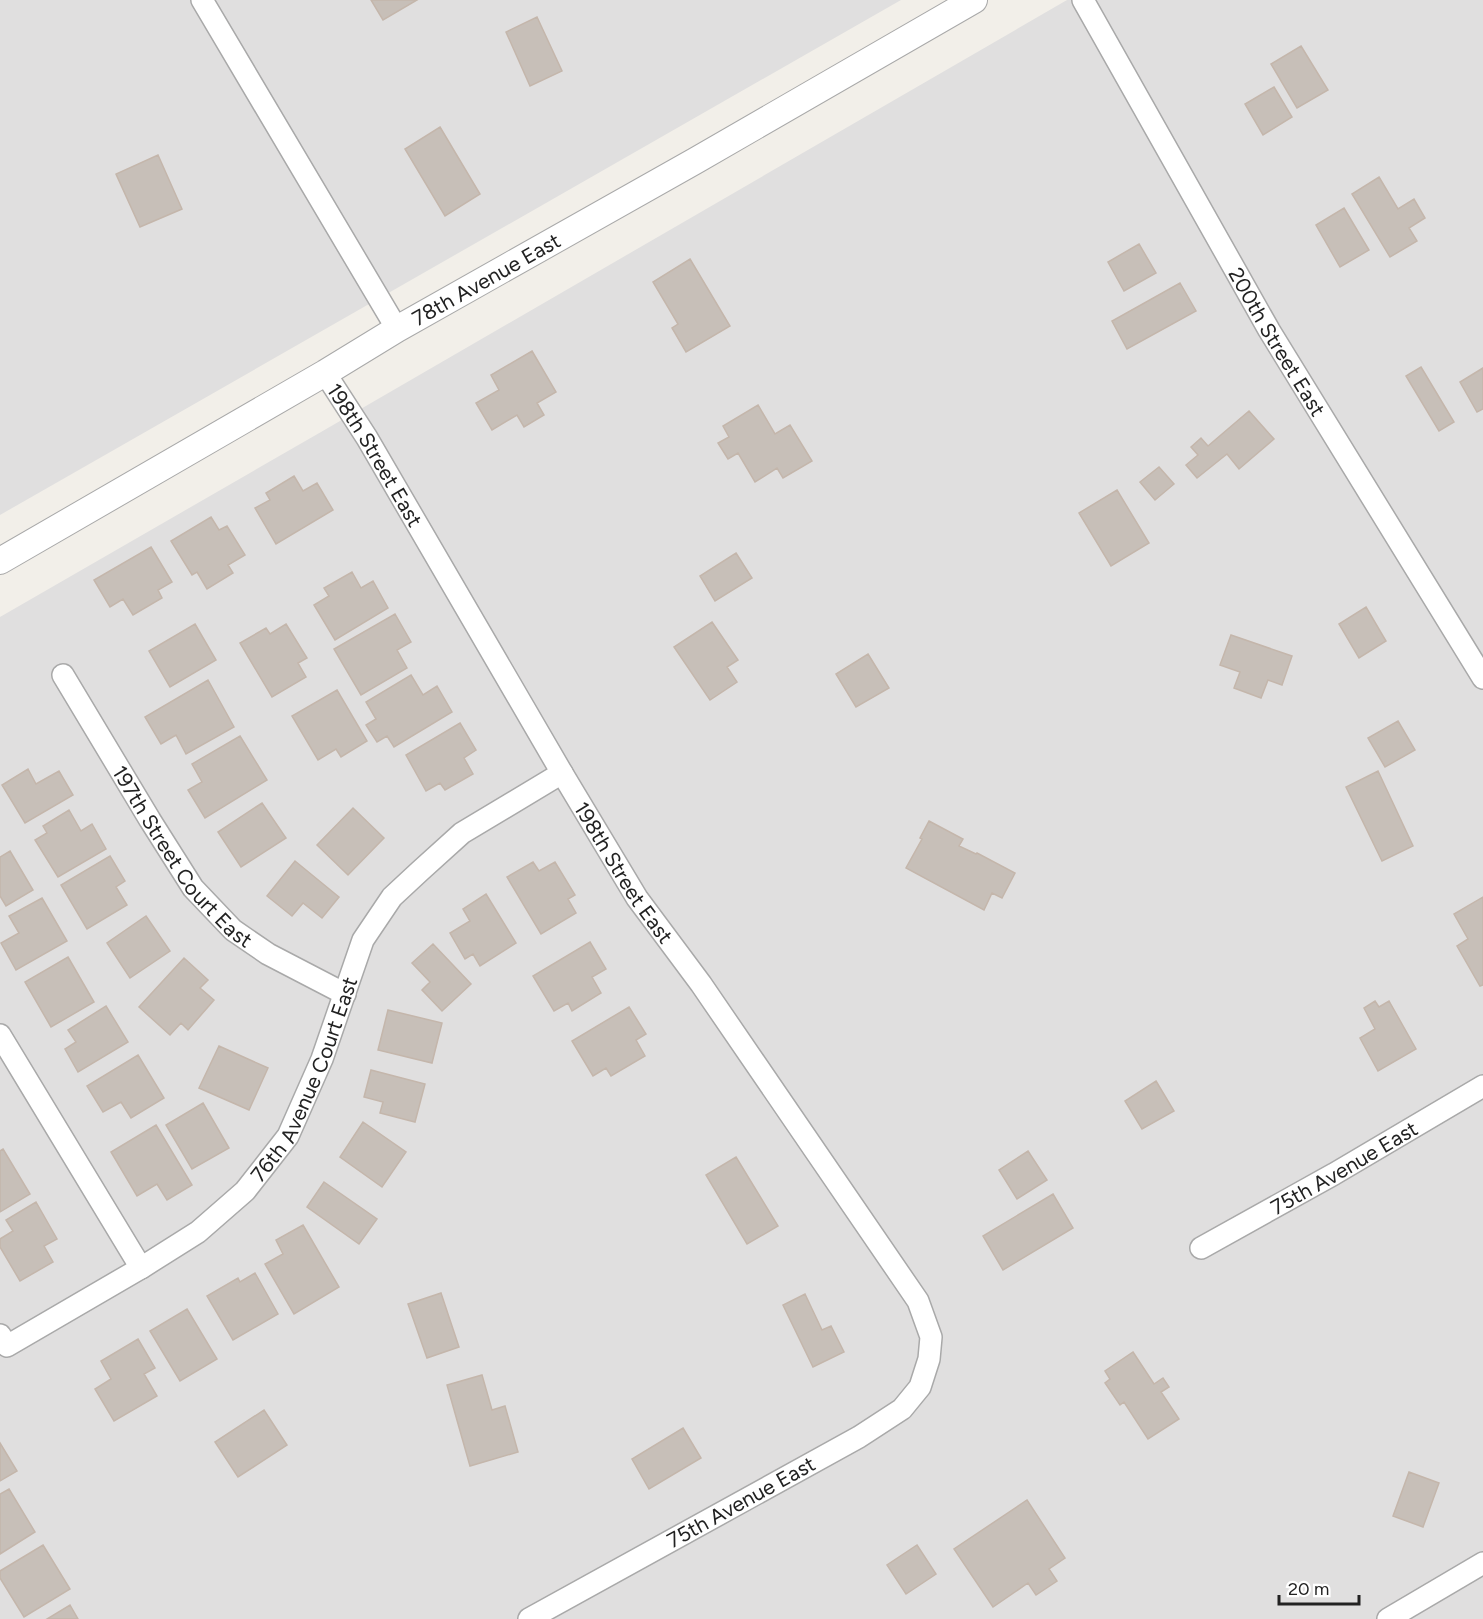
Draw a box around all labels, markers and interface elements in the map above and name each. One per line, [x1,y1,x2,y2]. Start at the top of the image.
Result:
street label: 78th Avenue East [407,227,565,331]
street label: 200th Street East [1224,263,1331,420]
street label: 198th Street East [322,378,428,531]
street label: 197th Street Court East [108,761,257,952]
street label: 198th Street East [569,797,679,948]
street label: 76th Avenue Court East [245,973,362,1186]
street label: 75th Avenue East [1266,1115,1422,1219]
street label: 75th Avenue East [663,1451,819,1553]
scale bar [1279,1568,1358,1606]
text: 20 m [1288,1578,1329,1600]

